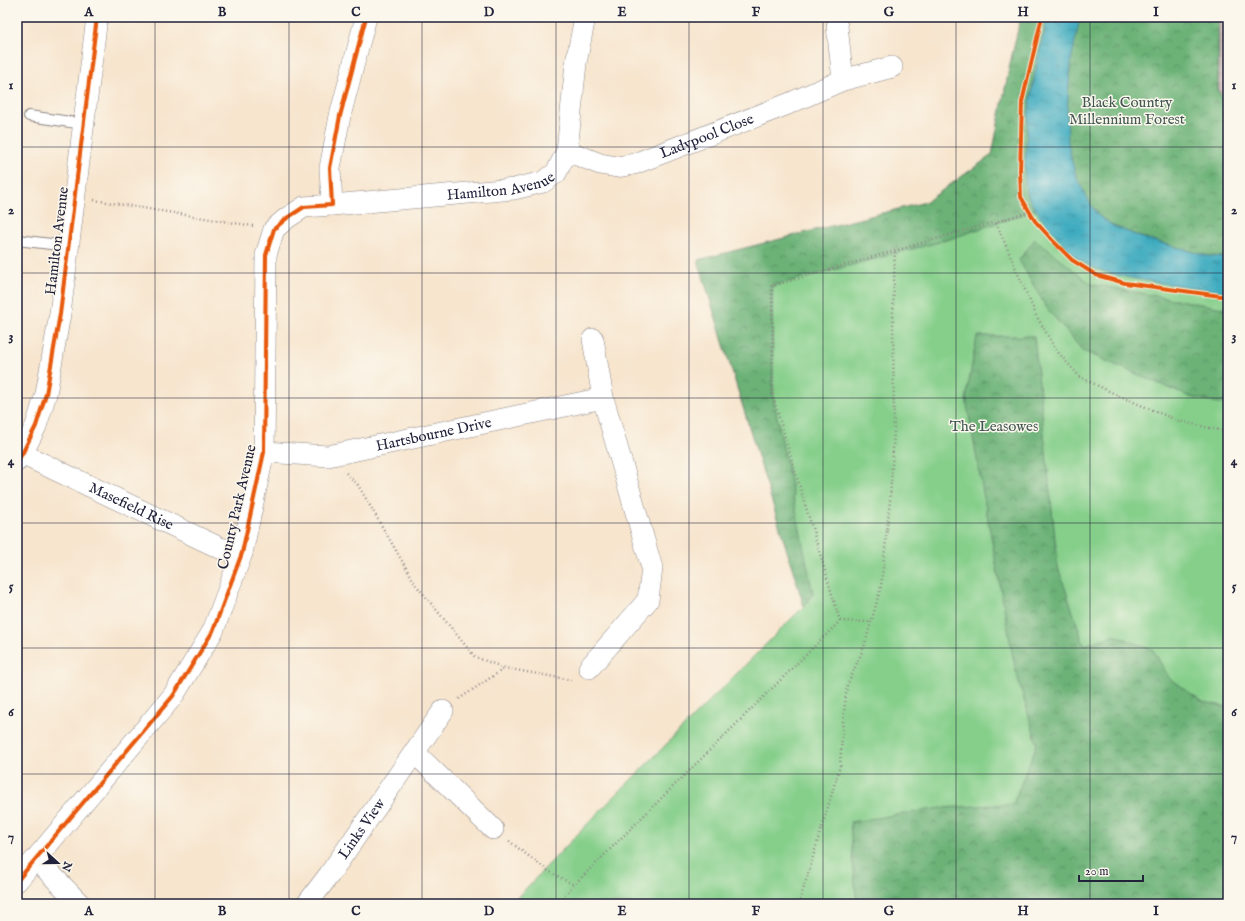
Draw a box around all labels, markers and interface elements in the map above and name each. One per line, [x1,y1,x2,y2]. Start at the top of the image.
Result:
text: A [84,4,95,21]
text: B [218,4,227,21]
text: C [351,4,361,21]
text: D [484,4,495,21]
text: E [617,4,627,21]
text: F [752,4,761,21]
text: G [884,4,895,21]
text: H [1017,4,1029,21]
text: I [1153,4,1159,21]
text: 1 [9,77,14,94]
text: 1 [1232,77,1237,94]
park label: Black Country Millennium Forest [1069,93,1185,129]
street label: Ladypool Close [657,109,756,163]
street label: Hamilton Avenue [446,167,559,204]
street label: Hamilton Avenue [41,185,73,296]
text: 2 [8,202,14,219]
text: 2 [1231,202,1237,219]
text: 3 [9,328,14,345]
text: 3 [1232,328,1237,345]
street label: Hartsbourne Drive [374,412,493,455]
park label: The Leasowes [950,417,1038,436]
street label: County Park Avenue [213,442,261,571]
text: 4 [8,453,15,470]
text: 4 [1231,453,1238,470]
street label: Masefield Rise [86,478,177,534]
text: 5 [9,578,14,595]
text: 5 [1232,578,1237,595]
text: 6 [8,704,14,721]
text: 6 [1231,704,1237,721]
street label: Links View [334,794,390,863]
text: 7 [8,829,14,846]
text: 7 [1231,829,1237,846]
north arrow [38,843,78,883]
scale bar [1079,857,1143,883]
text: N [58,858,75,874]
text: 20 m [1085,864,1108,879]
text: A [84,903,95,920]
text: B [218,903,227,920]
text: C [351,903,361,920]
text: D [484,903,495,920]
text: E [617,903,627,920]
text: F [752,903,761,920]
text: G [884,903,895,920]
text: H [1017,903,1029,920]
text: I [1153,903,1159,920]

